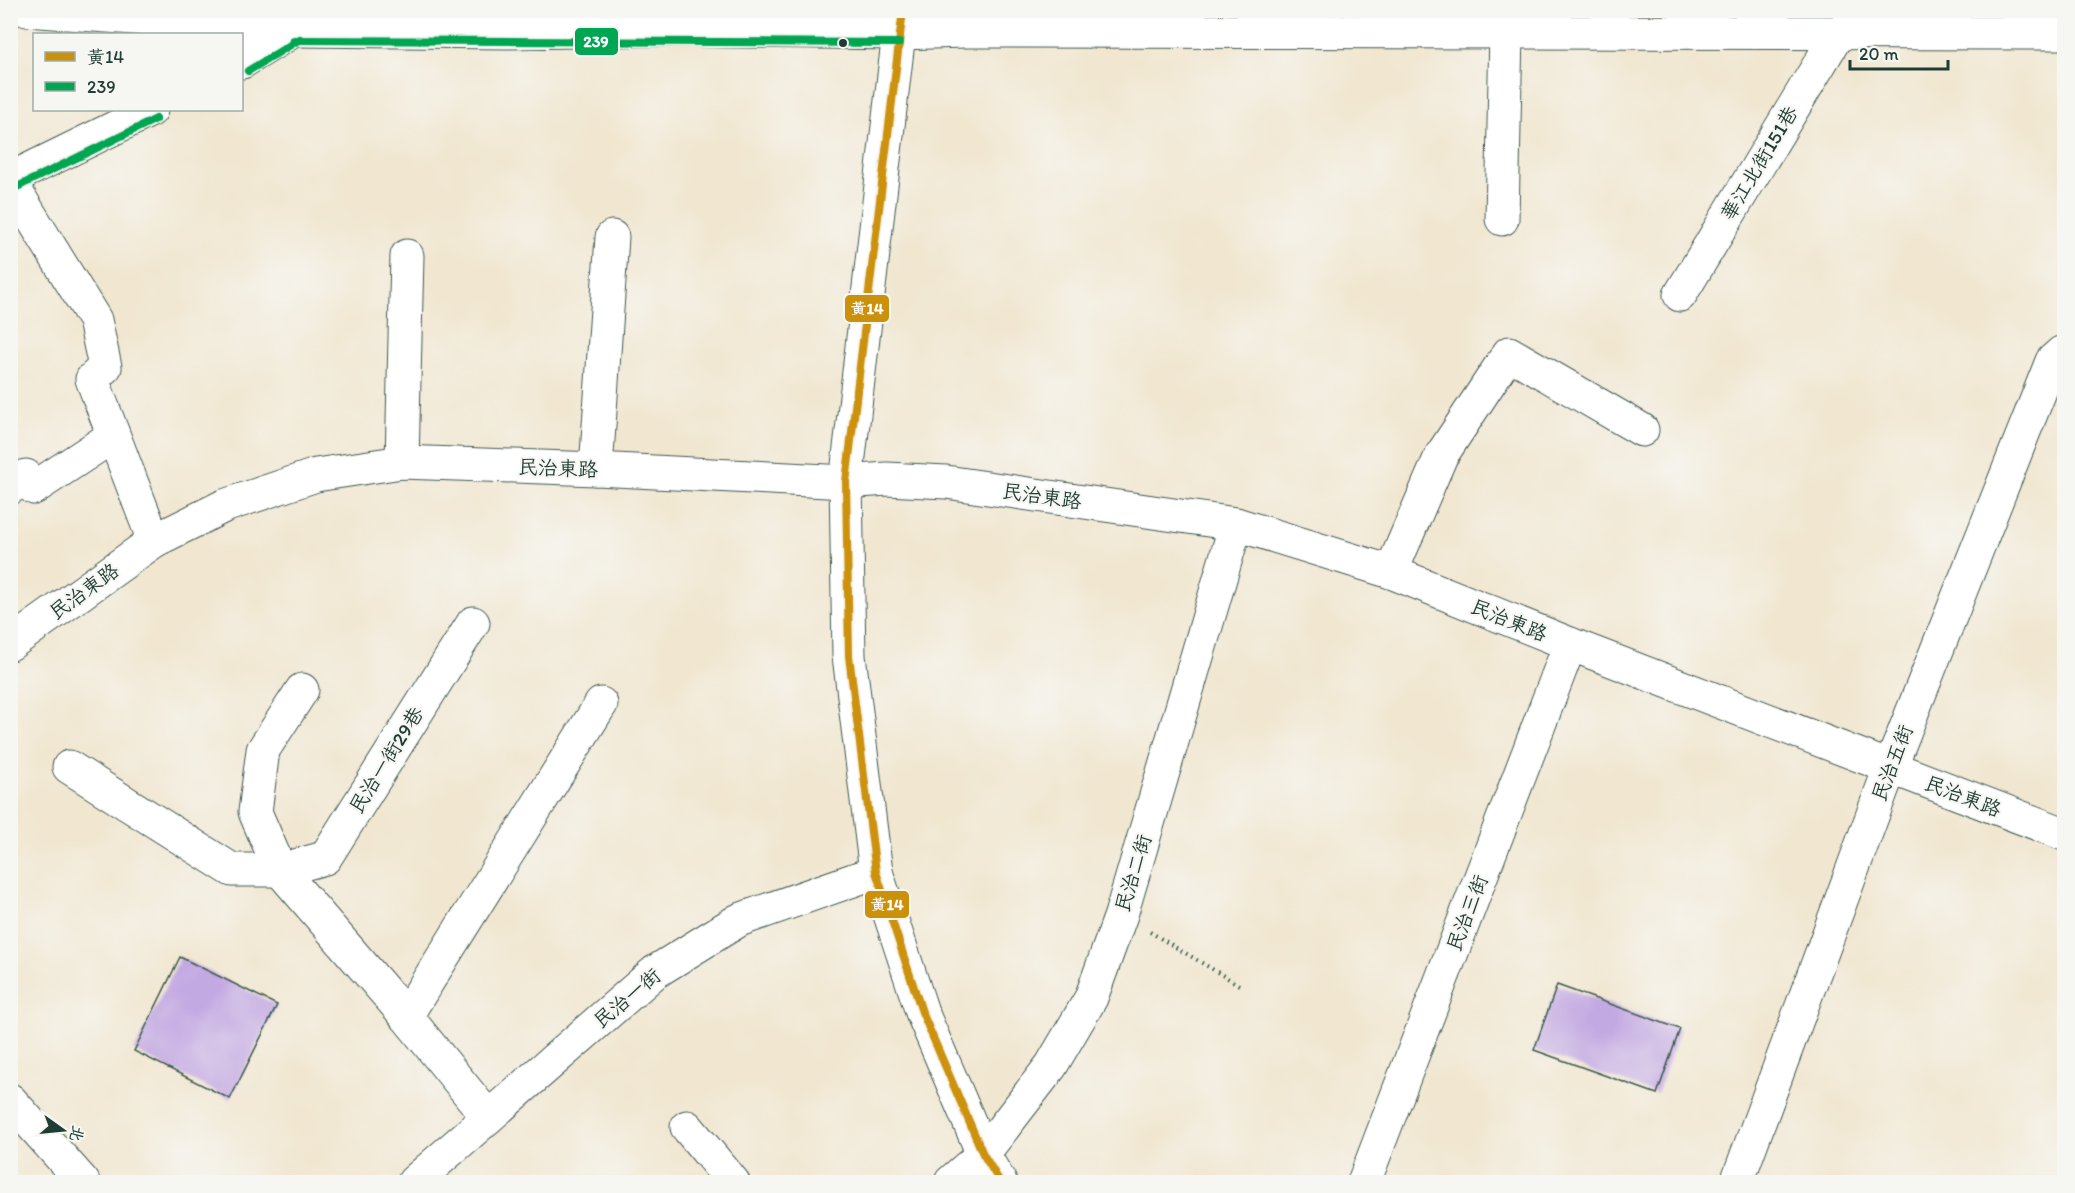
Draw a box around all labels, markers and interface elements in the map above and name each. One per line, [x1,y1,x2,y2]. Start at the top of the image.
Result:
line badge: 239 [574,27,619,56]
text: 239 [583,32,609,51]
legend [33,33,243,111]
scale bar [1850,33,1948,71]
unlabelled marker [837,37,849,49]
text: 20 m [1859,43,1899,65]
text: 黃14 [87,46,124,68]
text: 239 [87,76,116,98]
street label: 華江北街151巷 [1715,101,1803,224]
line badge: 黃14 [844,294,890,323]
text: 黃14 [850,299,884,318]
street label: 民治東路 [518,455,599,481]
street label: 民治東路 [1001,479,1084,514]
street label: 民治東路 [45,557,124,624]
street label: 民治東路 [1467,594,1552,646]
street label: 民治一街29巷 [344,701,429,818]
street label: 民治五街 [1866,721,1918,805]
street label: 民治東路 [1921,770,2006,822]
street label: 民治二街 [1110,831,1156,915]
street label: 民治三街 [1441,871,1493,955]
line badge: 黃14 [864,890,910,919]
text: 黃14 [870,895,904,914]
street label: 民治一街 [589,963,665,1033]
north arrow [33,1100,93,1160]
text: 北 [66,1124,88,1144]

